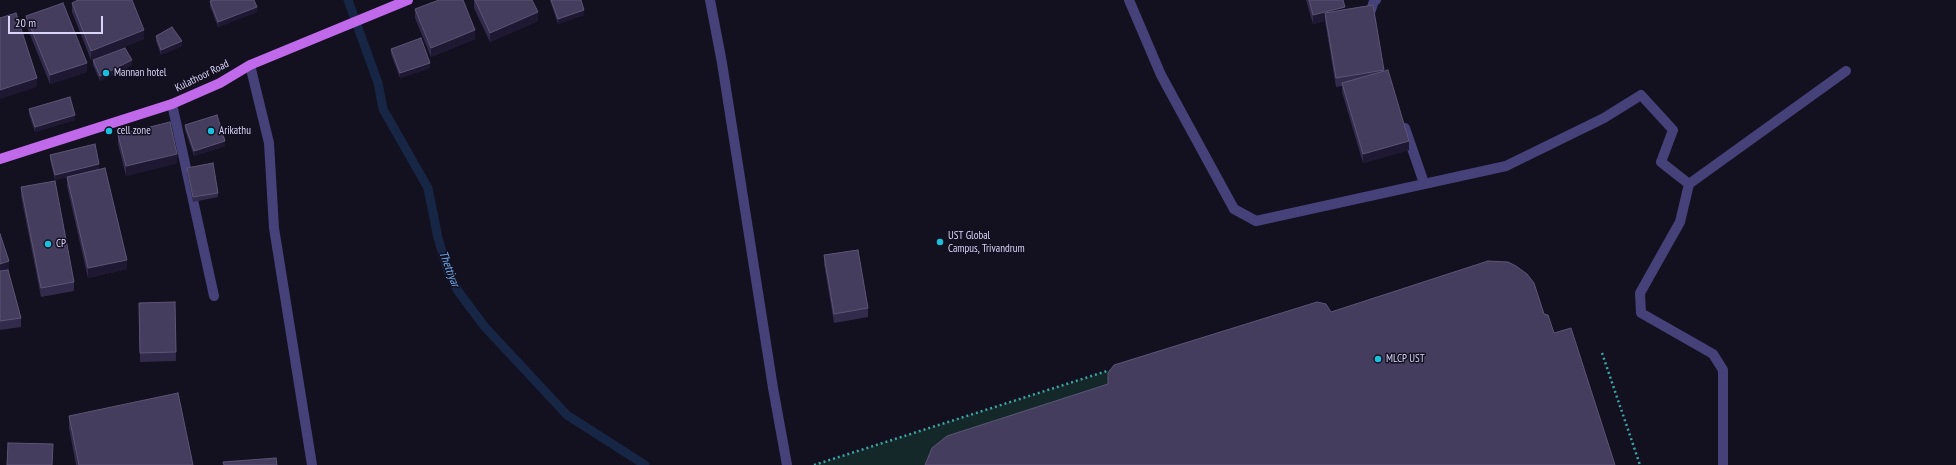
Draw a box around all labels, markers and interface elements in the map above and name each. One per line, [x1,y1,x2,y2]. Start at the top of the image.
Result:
scale bar [10,8,105,34]
text: 20 m [15,15,36,30]
street label: Kulathoor Road [173,57,231,95]
place label: Mannan hotel [114,66,166,80]
marker: Mannan hotel [101,68,111,78]
place label: cell zone [117,124,151,138]
place label: Arikathu [219,124,251,138]
marker: cell zone [104,126,114,136]
marker: Arikathu [206,126,216,136]
place label: UST Global Campus, Trivandrum [948,229,1025,255]
place label: CP [56,237,66,251]
marker: UST Global Campus, Trivandrum [935,237,945,247]
marker: CP [43,239,53,249]
water label: Thettiyar [436,249,462,289]
place label: MLCP UST [1386,352,1425,366]
marker: MLCP UST [1373,354,1383,364]

